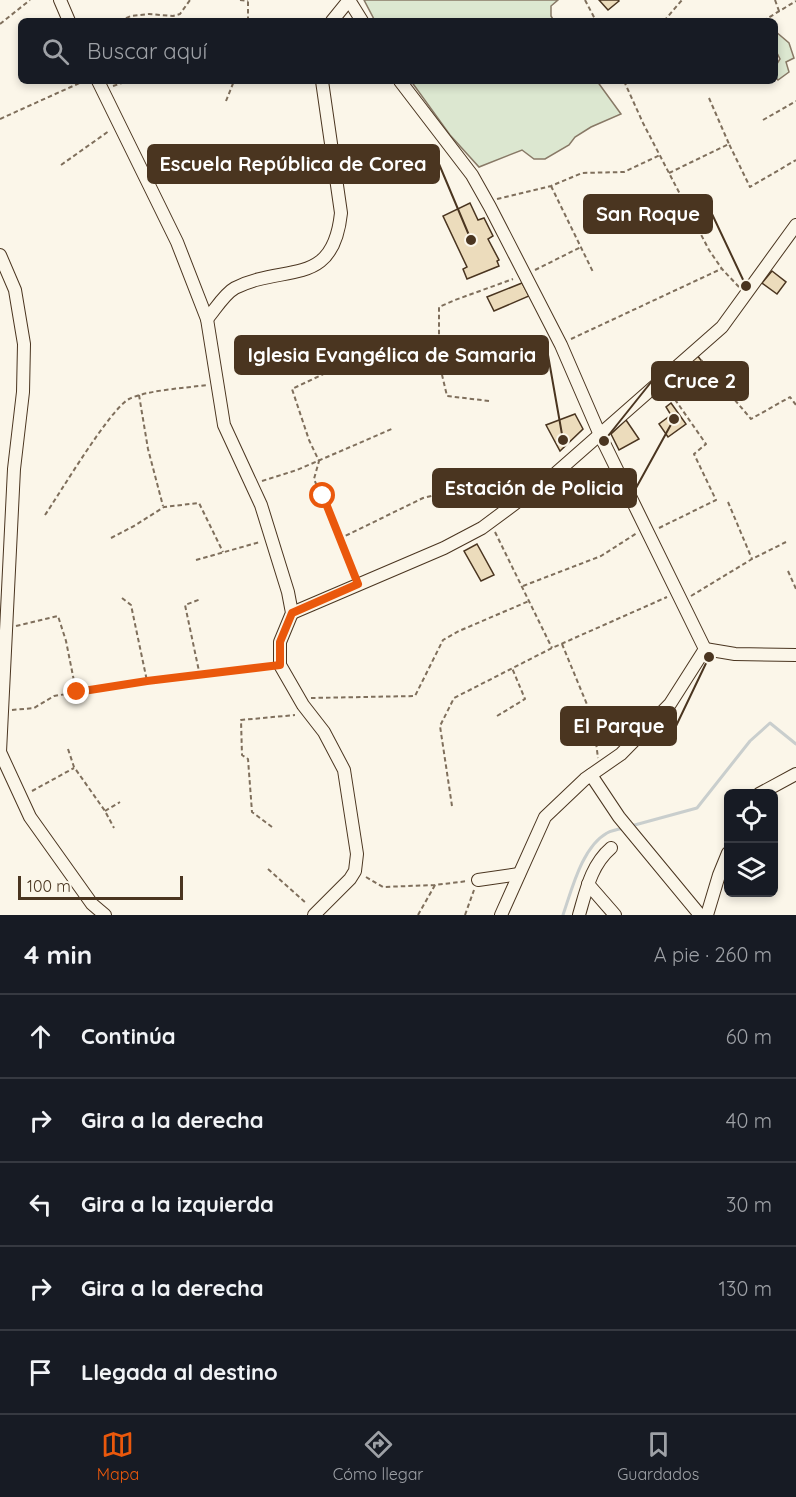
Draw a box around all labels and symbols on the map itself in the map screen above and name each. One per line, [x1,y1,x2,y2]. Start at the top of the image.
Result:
callout: Escuela República de Corea [148,145,439,183]
text: Escuela República de Corea [159,151,427,176]
callout: San Roque [584,195,712,233]
text: San Roque [596,201,700,226]
callout: Iglesia Evangélica de Samaria [235,336,548,374]
text: Iglesia Evangélica de Samaria [248,342,536,367]
callout: Cruce 2 [652,362,748,400]
text: Cruce 2 [664,368,736,393]
callout: Estación de Policia [433,469,636,507]
text: Estación de Policia [444,475,624,500]
route start [309,482,335,508]
route end [63,678,89,704]
callout: El Parque [561,707,676,745]
text: El Parque [573,713,665,738]
scale bar [18,873,183,900]

